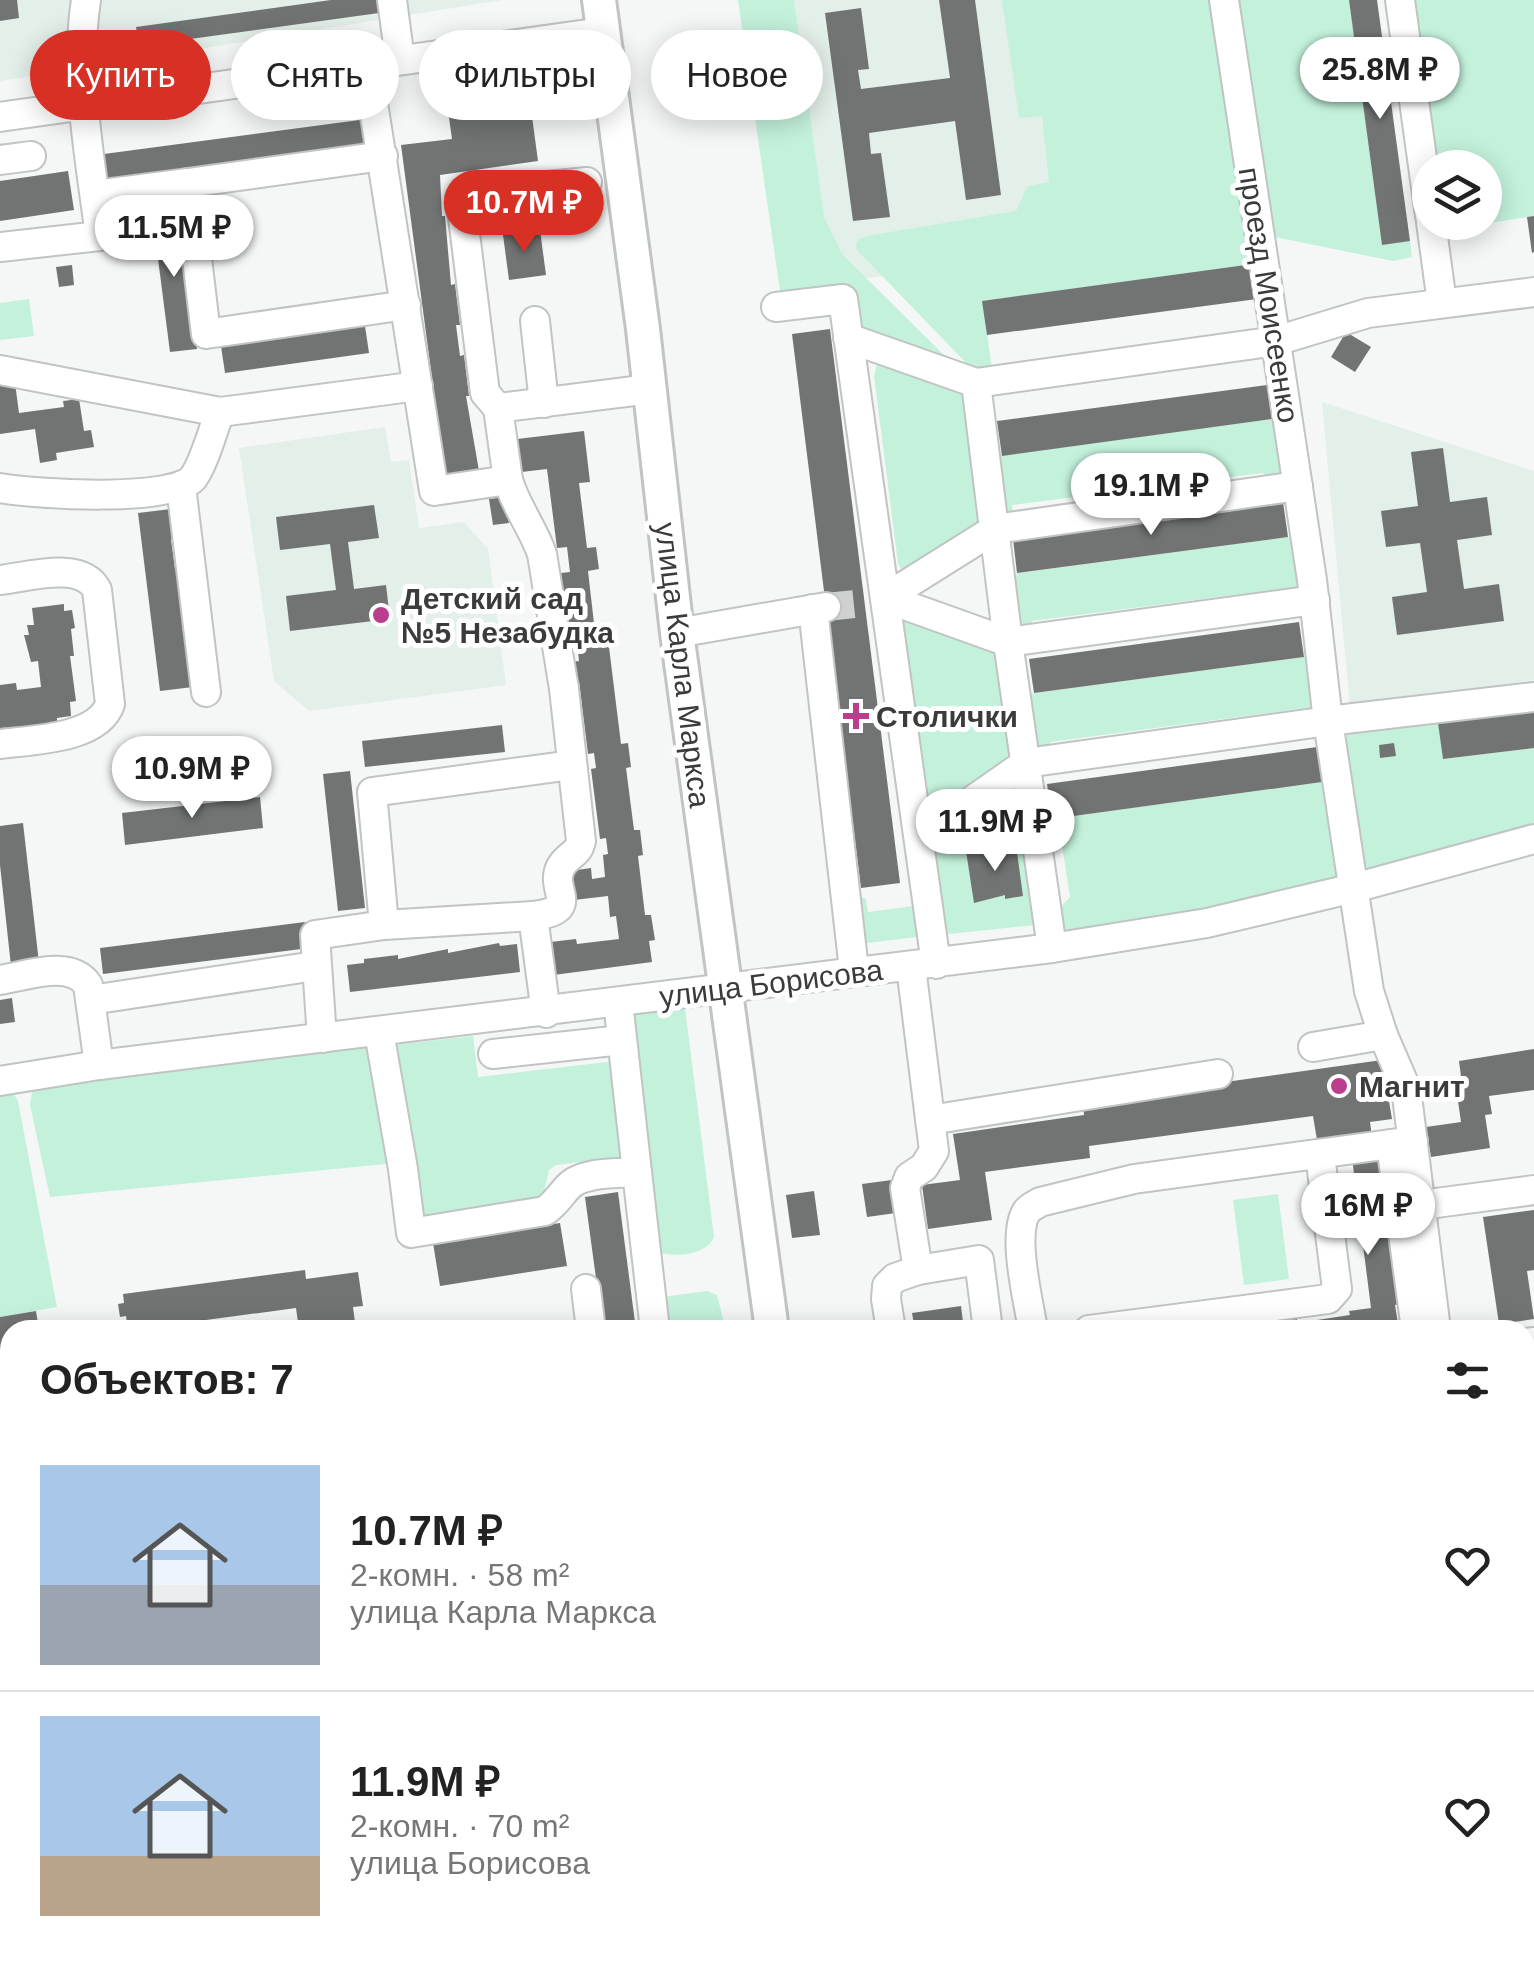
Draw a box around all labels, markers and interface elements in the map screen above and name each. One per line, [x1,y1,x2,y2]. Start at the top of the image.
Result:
chip: Купить [30,30,211,120]
chip: Снять [231,30,399,120]
chip: Фильтры [419,30,631,120]
chip: Новое [651,30,823,120]
pin: 25.8M ₽ [1288,37,1472,122]
text: 25.8M ₽ [1322,51,1438,87]
map controls [1412,150,1502,240]
button: layers [1412,150,1502,240]
street label: проезд Моисеенко [1232,165,1306,425]
pin: 10.7M ₽ [432,170,616,255]
text: 10.7M ₽ [466,184,582,220]
pin: 11.5M ₽ [82,195,266,280]
text: 11.5M ₽ [117,209,231,245]
pin: 19.1M ₽ [1059,453,1243,538]
text: 19.1M ₽ [1093,467,1209,503]
street label: улица Карла Маркса [649,521,717,810]
place label: Детский сад №5 Незабудка [401,582,614,649]
marker: Детский сад №5 Незабудка [370,604,392,626]
place label: Столички [876,700,1018,733]
marker: Столички [845,705,867,727]
pin: 10.9M ₽ [100,736,284,821]
text: 10.9M ₽ [134,750,250,786]
pin: 11.9M ₽ [903,789,1087,874]
text: 11.9M ₽ [938,803,1052,839]
street label: улица Борисова [657,953,885,1013]
place label: Магнит [1359,1070,1465,1103]
marker: Магнит [1328,1075,1350,1097]
pin: 16M ₽ [1298,1173,1438,1258]
text: 16M ₽ [1323,1187,1413,1223]
icon: filters [1440,1353,1495,1408]
text: Объектов: 7 [40,1356,294,1403]
icon: home [120,1505,240,1625]
text: 10.7M ₽ [350,1507,503,1554]
icon: heart [1440,1538,1495,1593]
text: 2-комн. · 58 m² [350,1557,569,1593]
text: улица Карла Маркса [350,1594,656,1630]
icon: home [120,1756,240,1876]
text: 11.9M ₽ [350,1758,501,1805]
icon: heart [1440,1789,1495,1844]
text: 2-комн. · 70 m² [350,1808,569,1844]
text: улица Борисова [350,1845,590,1881]

